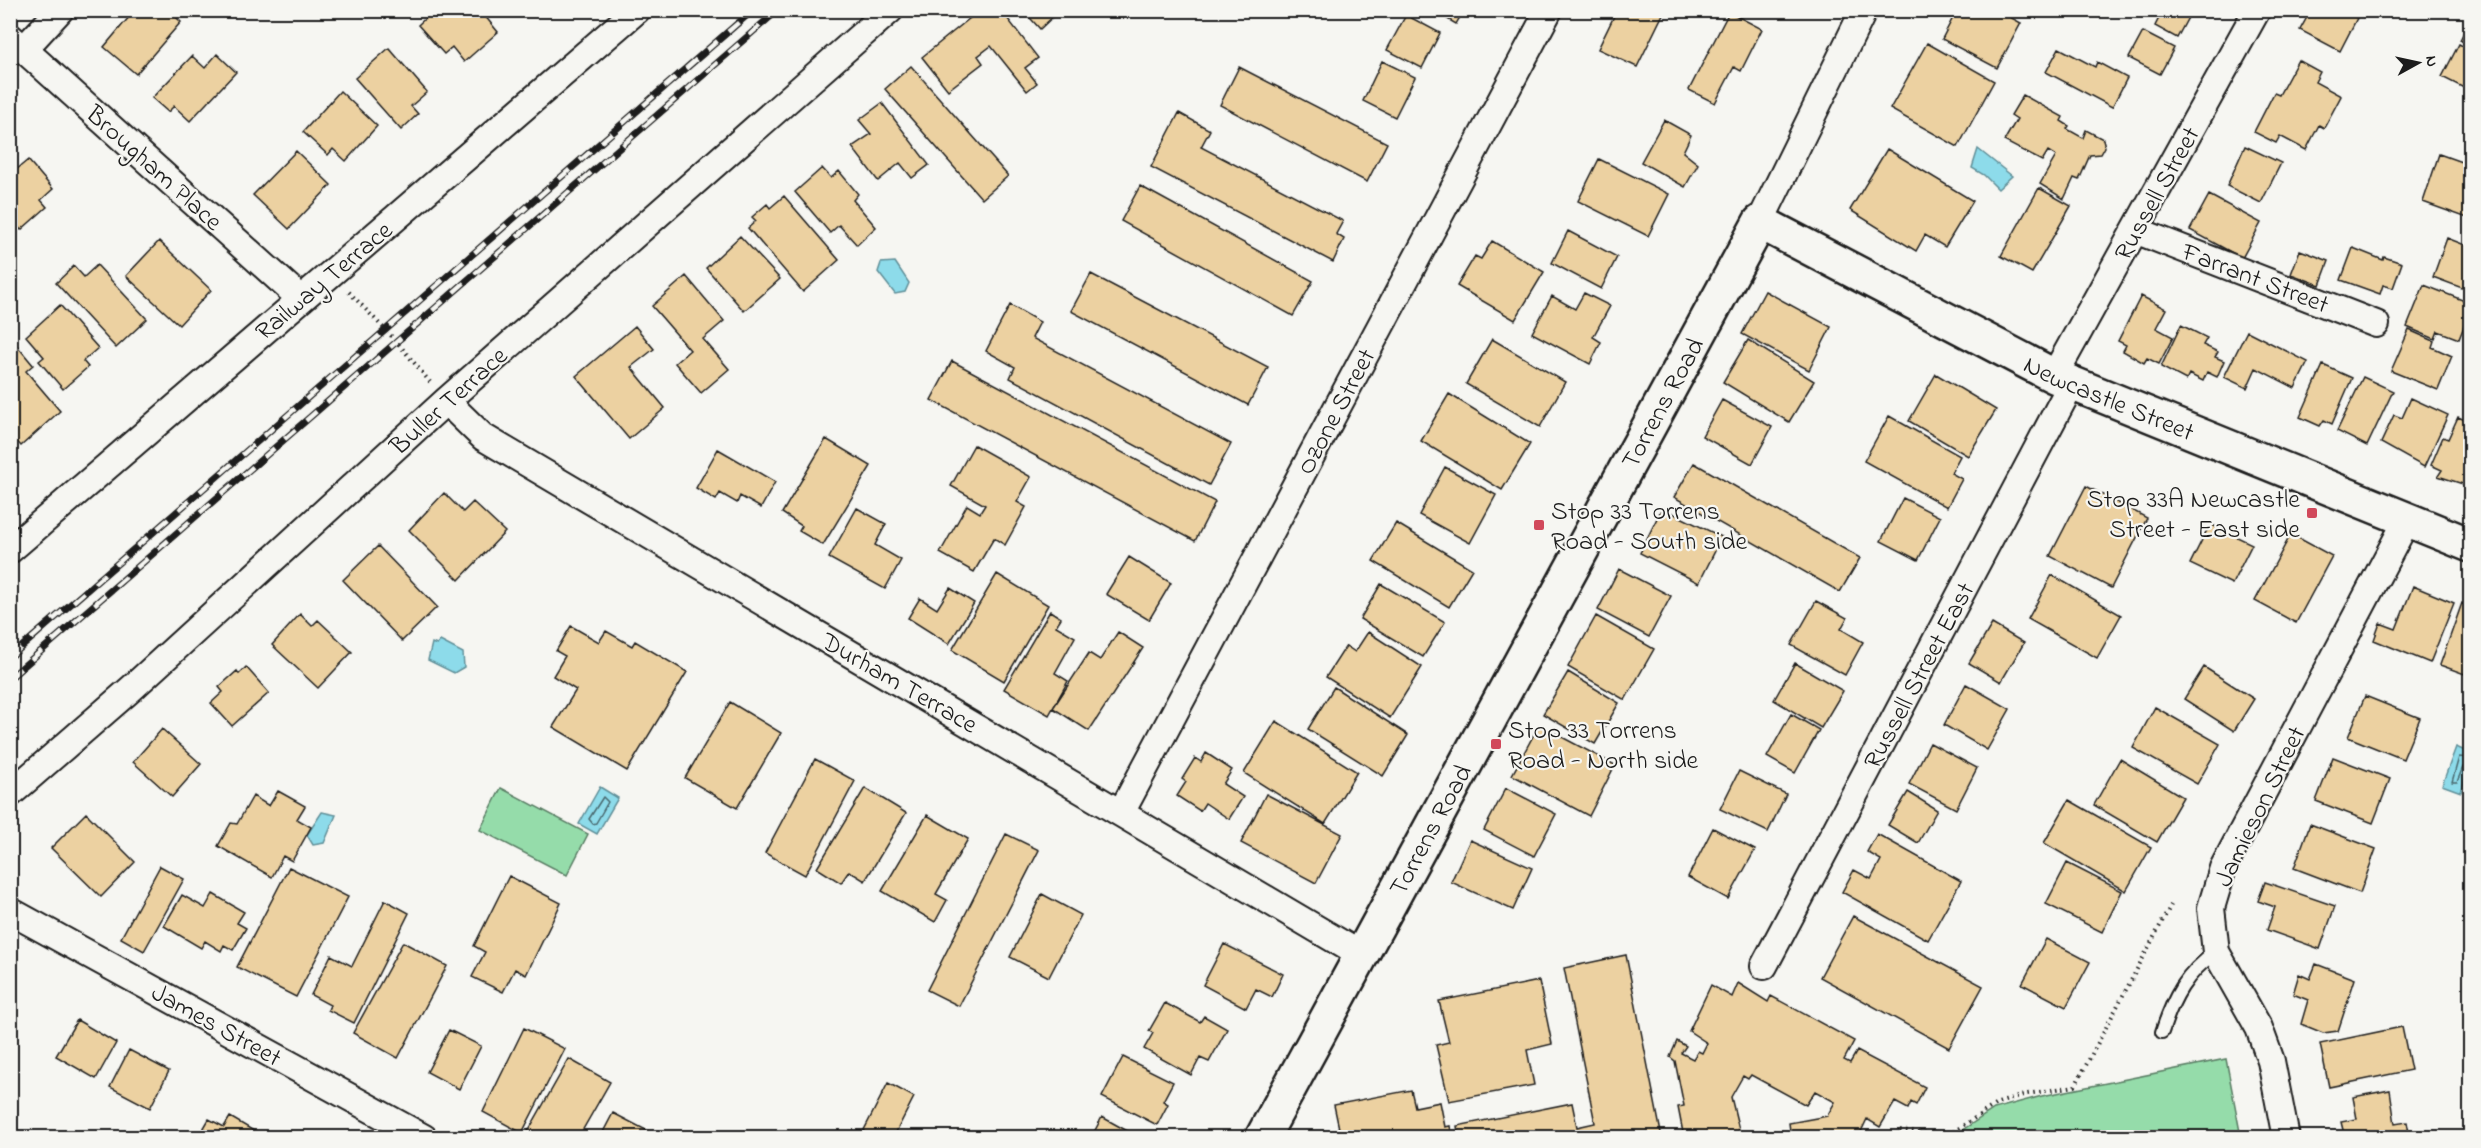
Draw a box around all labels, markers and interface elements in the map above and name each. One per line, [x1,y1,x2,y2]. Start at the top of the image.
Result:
north arrow [2388,33,2448,93]
text: N [2418,54,2444,68]
street label: Brougham Place [75,97,230,241]
street label: Russell Street [2106,120,2211,268]
street label: Railway Terrace [248,213,402,351]
street label: Farrant Street [2175,234,2334,325]
street label: Torrens Road [1613,331,1716,477]
street label: Buller Terrace [382,339,518,466]
street label: Ozone Street [1288,342,1387,482]
street label: Newcastle Street [2016,347,2200,453]
place label: Stop 33A Newcastle Street - East side [2087,482,2300,550]
place label: Stop 33 Torrens Road - South side [1551,494,1747,562]
marker: Stop 33A Newcastle Street - East side [2305,506,2319,520]
marker: Stop 33 Torrens Road - South side [1532,518,1546,532]
street label: Russell Street East [1855,576,1986,776]
street label: Durham Terrace [812,624,984,745]
place label: Stop 33 Torrens Road - North side [1508,713,1699,781]
street label: Jamieson Street [2206,720,2317,894]
marker: Stop 33 Torrens Road - North side [1489,737,1503,751]
street label: Torrens Road [1381,758,1484,904]
street label: James Street [143,975,288,1078]

